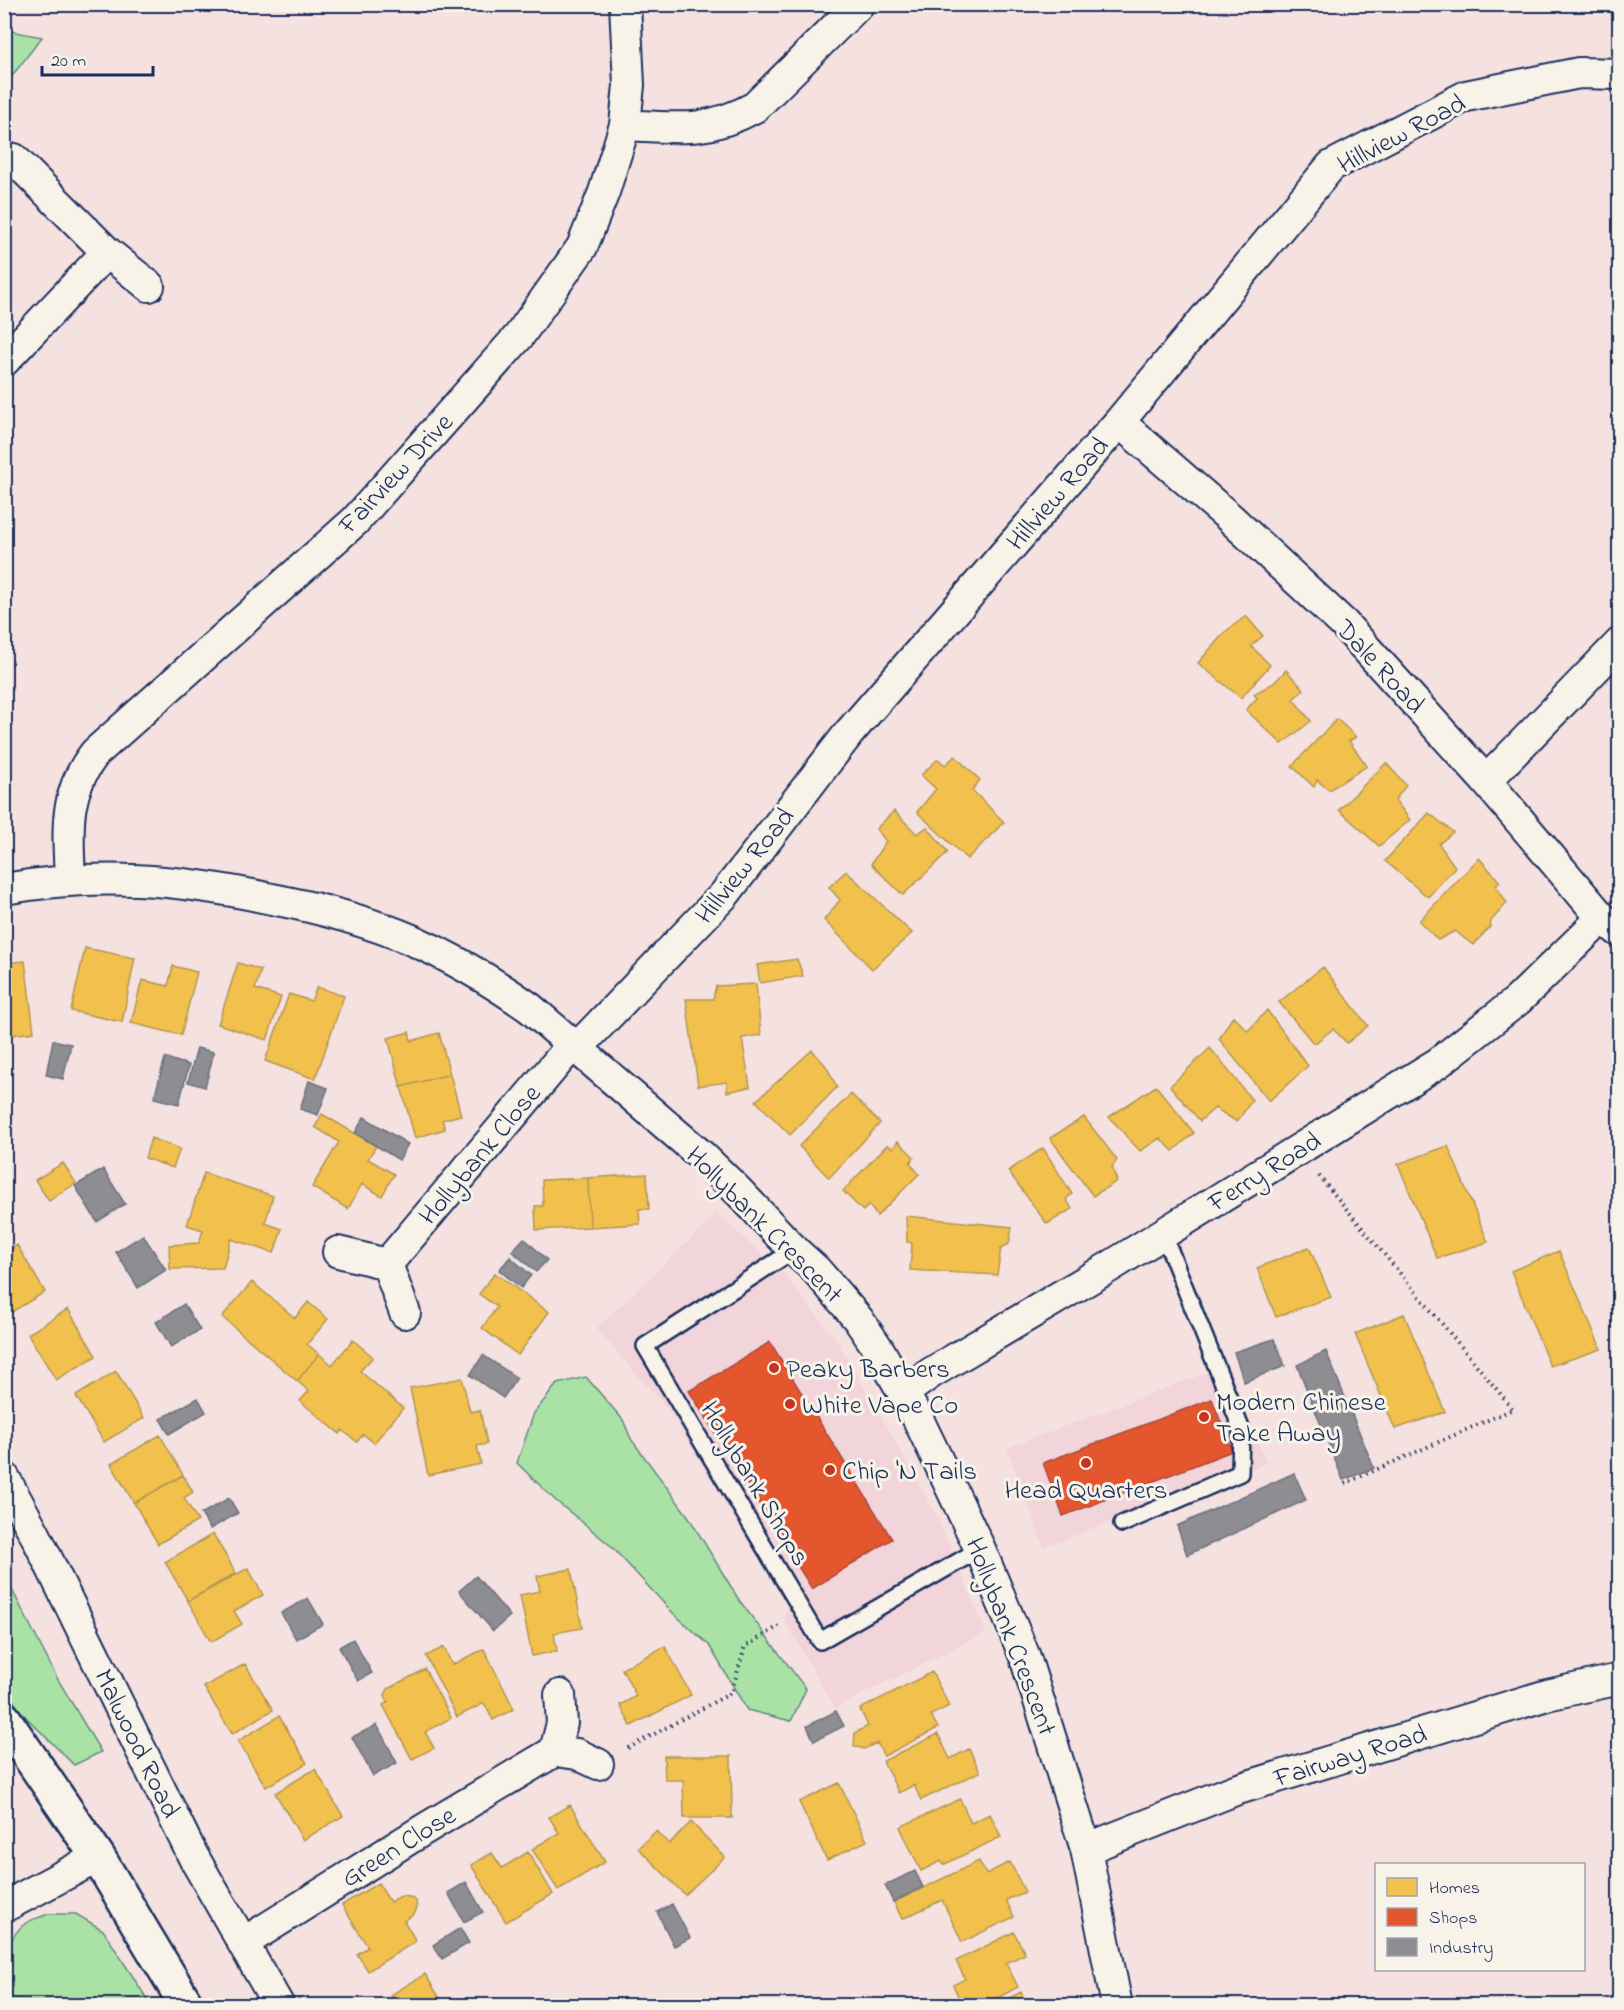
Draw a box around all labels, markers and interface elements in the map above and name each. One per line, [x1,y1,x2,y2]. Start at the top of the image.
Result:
scale bar [42,39,153,77]
text: 20 m [51,49,86,75]
street label: Hillview Road [1331,85,1473,185]
street label: Fairview Drive [330,405,464,545]
street label: Hillview Road [998,429,1120,560]
street label: Dale Road [1324,611,1433,724]
street label: Hillview Road [687,800,805,933]
street label: Hollybank Close [410,1076,552,1234]
street label: Ferry Road [1200,1123,1329,1224]
street label: Hollybank Crescent [675,1138,851,1314]
place label: Peaky Barbers [786,1351,950,1390]
marker: Peaky Barbers [767,1361,781,1375]
place label: Modern Chinese Take Away [1216,1384,1387,1454]
place label: White Vape Co [802,1387,958,1426]
street label: Hollybank Shops [689,1394,819,1574]
marker: White Vape Co [783,1397,797,1411]
marker: Modern Chinese Take Away [1197,1410,1211,1424]
place label: Chip 'N Tails [842,1453,977,1492]
marker: Head Quarters [1079,1456,1093,1470]
marker: Chip 'N Tails [823,1463,837,1477]
place label: Head Quarters [1004,1472,1168,1511]
street label: Hollybank Crescent [954,1532,1065,1742]
street label: Malwood Road [83,1663,189,1825]
street label: Fairway Road [1268,1716,1432,1799]
street label: Green Close [334,1797,465,1899]
legend [1375,1863,1585,1971]
text: Homes [1429,1876,1480,1902]
text: Shops [1429,1906,1477,1932]
text: Industry [1429,1936,1493,1962]

